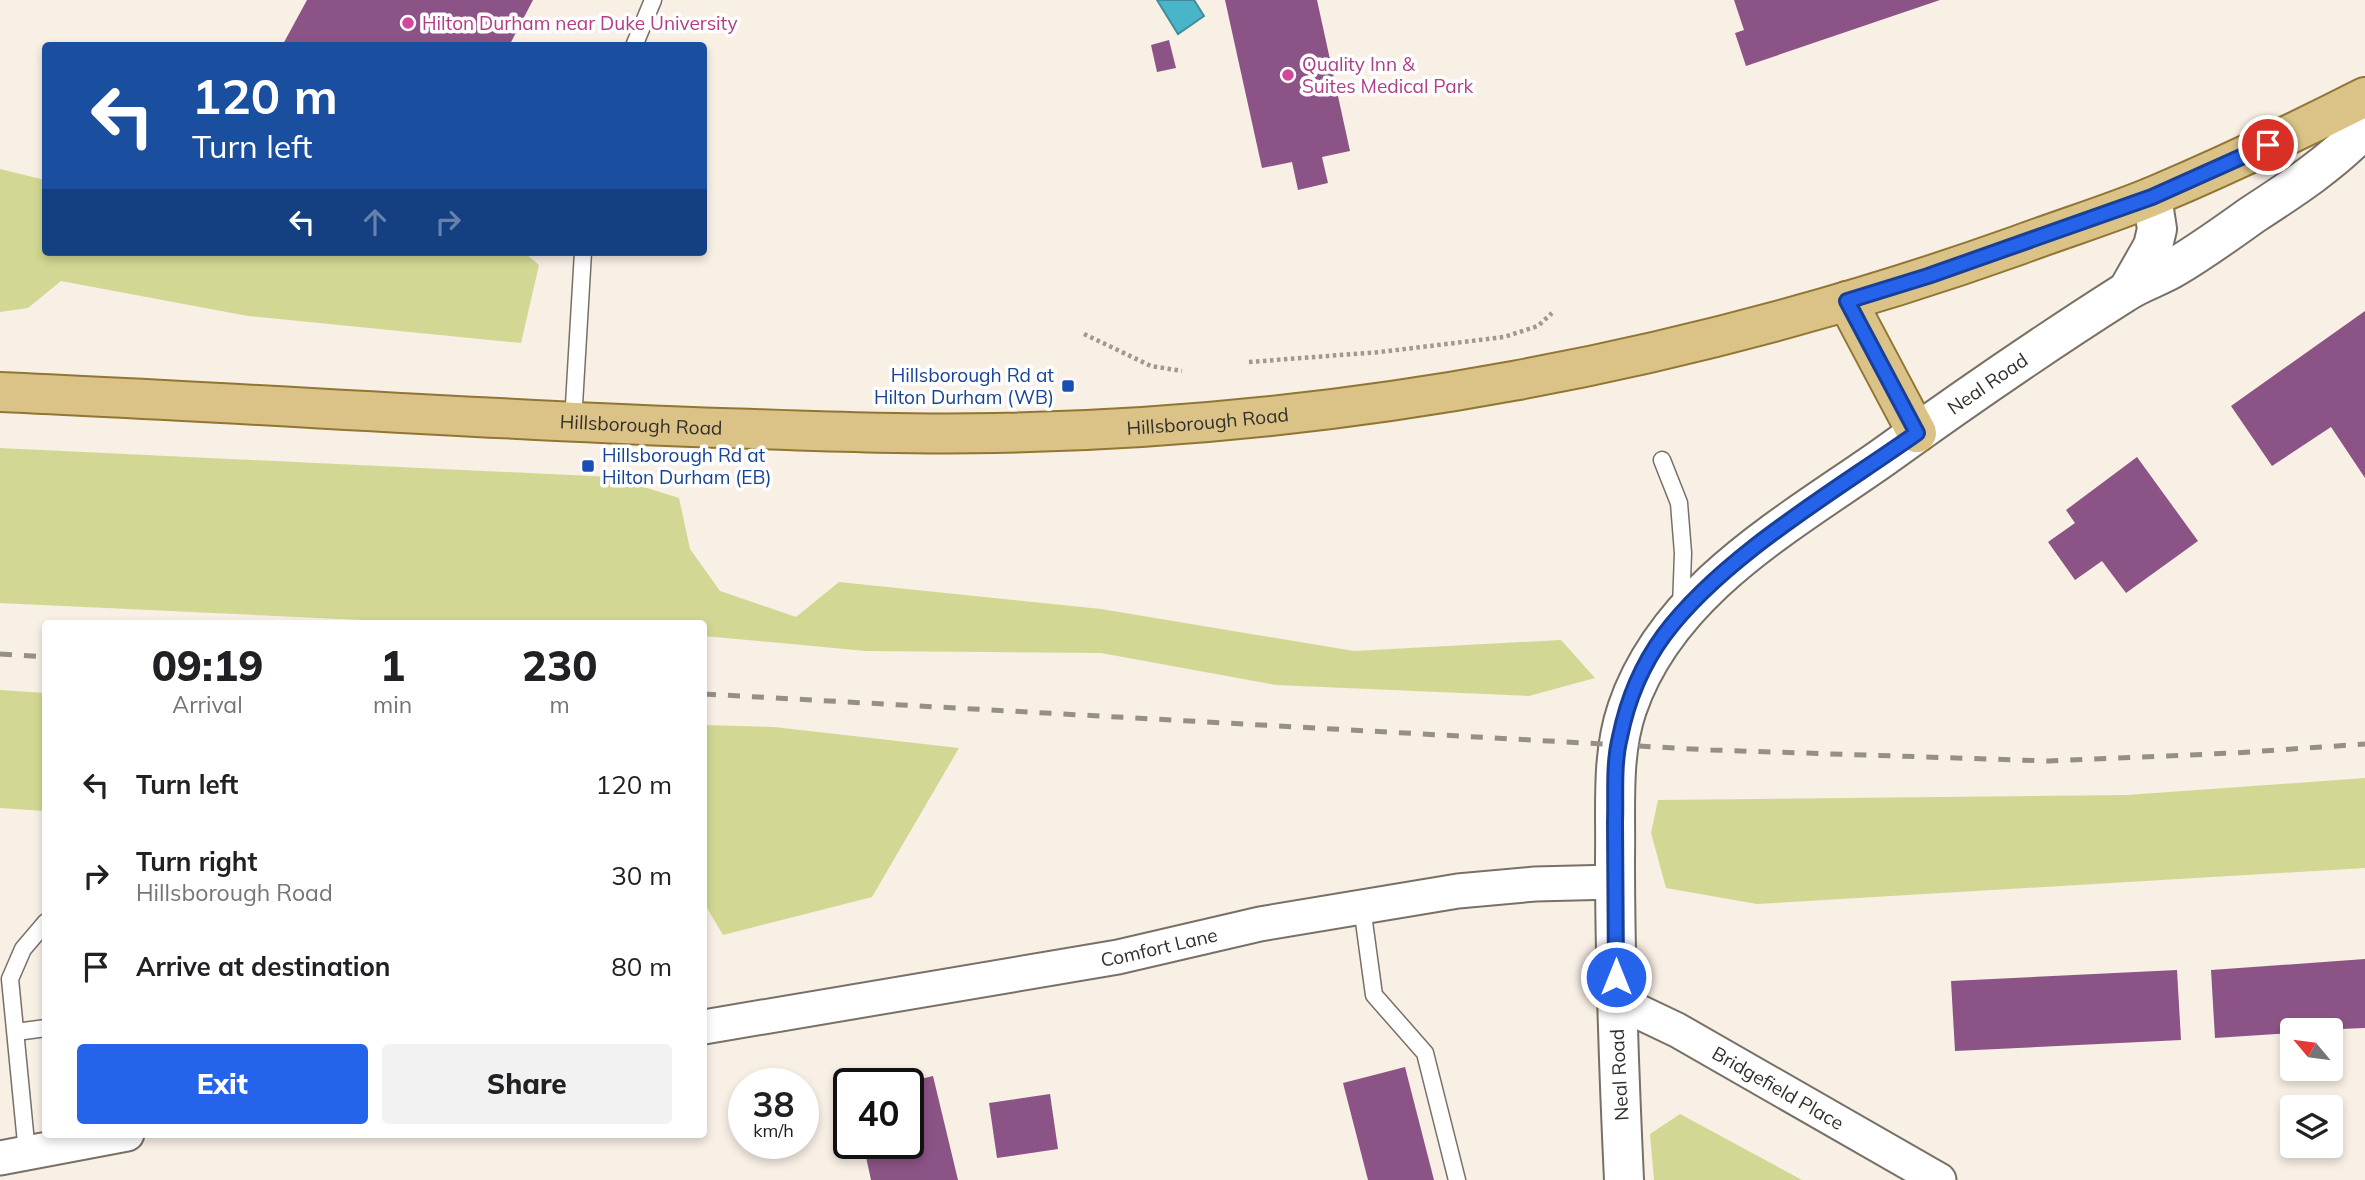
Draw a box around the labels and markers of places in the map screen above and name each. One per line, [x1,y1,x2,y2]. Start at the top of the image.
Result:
place label: Hilton Durham near Duke University [422,11,737,35]
marker: Hilton Durham near Duke University [400,15,416,31]
place label: Quality Inn & Suites Medical Park [1302,52,1474,98]
marker: Quality Inn & Suites Medical Park [1280,67,1296,83]
pin [2238,115,2298,175]
place label: Hillsborough Rd at Hilton Durham (WB) [874,363,1054,409]
marker: Hillsborough Rd at Hilton Durham (WB) [1060,378,1076,394]
place label: Hillsborough Rd at Hilton Durham (EB) [602,443,772,489]
marker: Hillsborough Rd at Hilton Durham (EB) [580,458,596,474]

